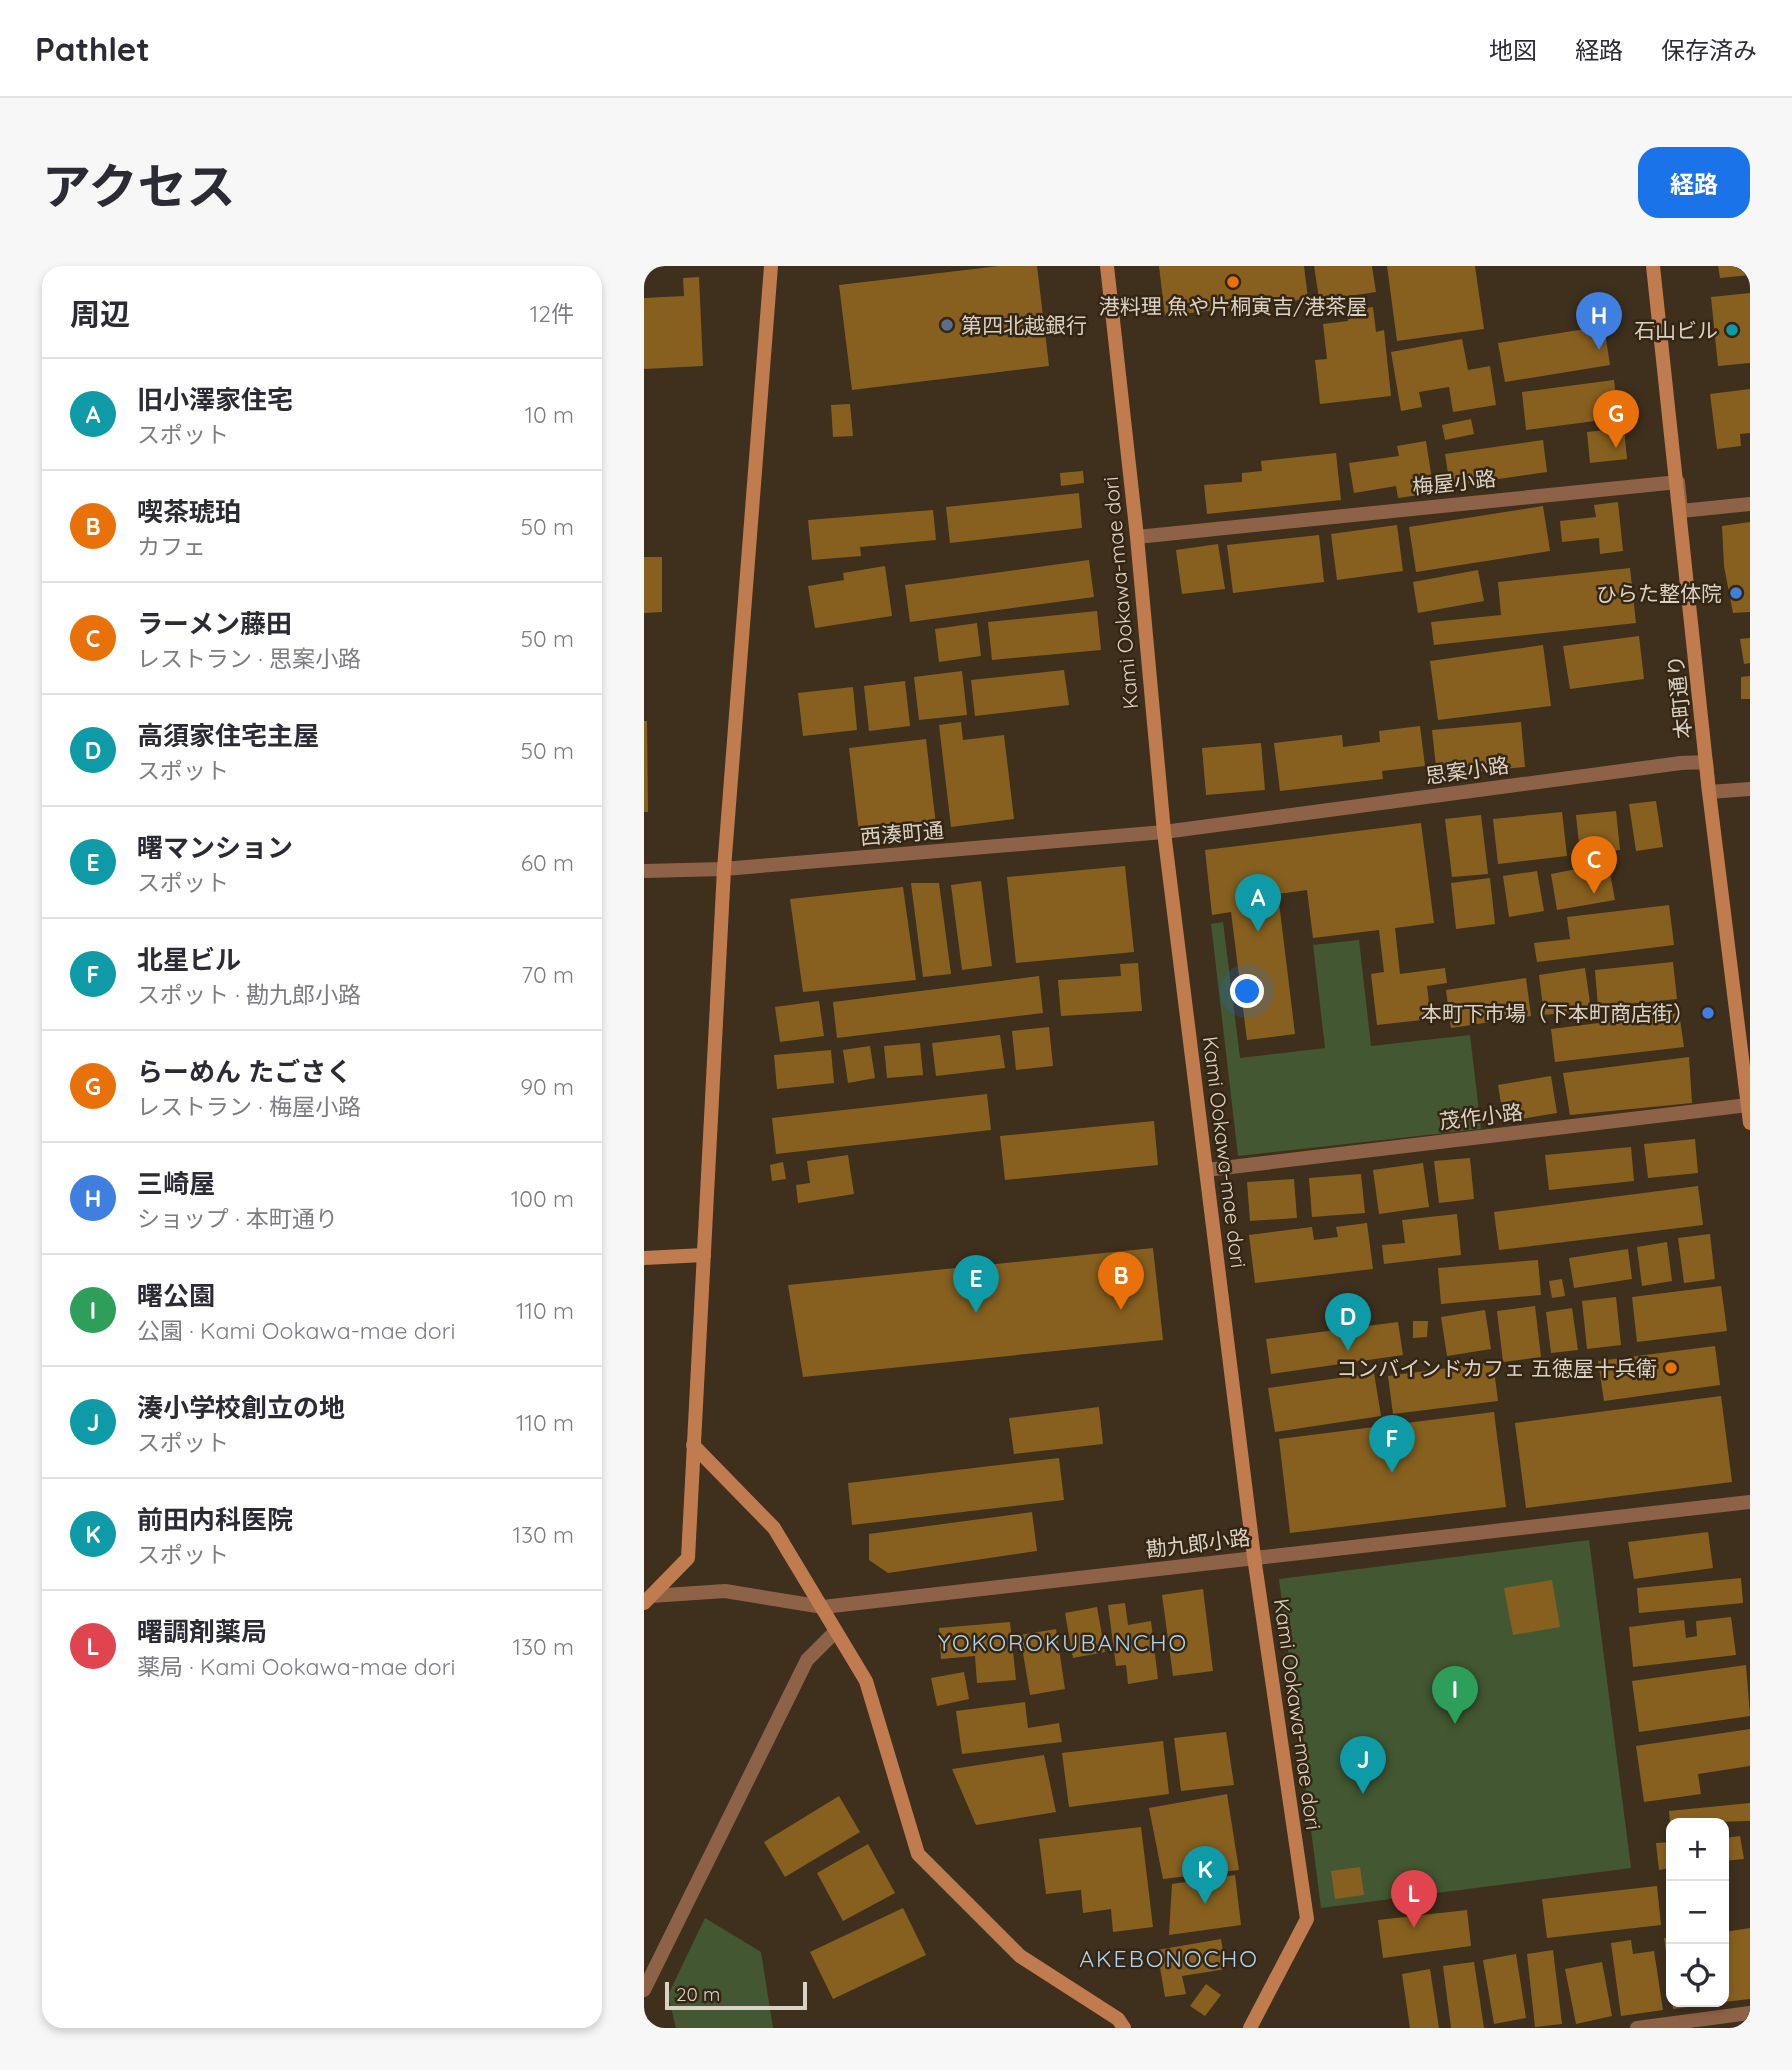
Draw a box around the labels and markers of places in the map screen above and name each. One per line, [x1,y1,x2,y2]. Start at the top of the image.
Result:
marker: 港料理 魚や片桐寅吉/港茶屋 [1225,274,1241,290]
pin: H [1576,292,1622,350]
place label: 港料理 魚や片桐寅吉/港茶屋 [1099,293,1367,319]
place label: 第四北越銀行 [961,312,1087,338]
marker: 第四北越銀行 [939,317,955,333]
place label: 石山ビル [1634,317,1718,343]
marker: 石山ビル [1724,322,1740,338]
pin: G [1593,390,1639,448]
place label: ひらた整体院 [1596,580,1722,606]
marker: ひらた整体院 [1728,585,1744,601]
pin: C [1571,836,1617,894]
pin: A [1235,874,1281,932]
place label: 本町下市場（下本町商店街） [1421,1000,1694,1026]
marker: 本町下市場（下本町商店街） [1700,1005,1716,1021]
pin: B [1098,1252,1144,1310]
pin: E [953,1255,999,1313]
pin: D [1325,1293,1371,1351]
place label: コンバインドカフェ 五徳屋十兵衛 [1336,1355,1657,1381]
marker: コンバインドカフェ 五徳屋十兵衛 [1663,1360,1679,1376]
pin: F [1369,1415,1415,1473]
pin: I [1432,1666,1478,1724]
pin: J [1340,1736,1386,1794]
pin: K [1182,1846,1228,1904]
pin: L [1391,1870,1437,1928]

